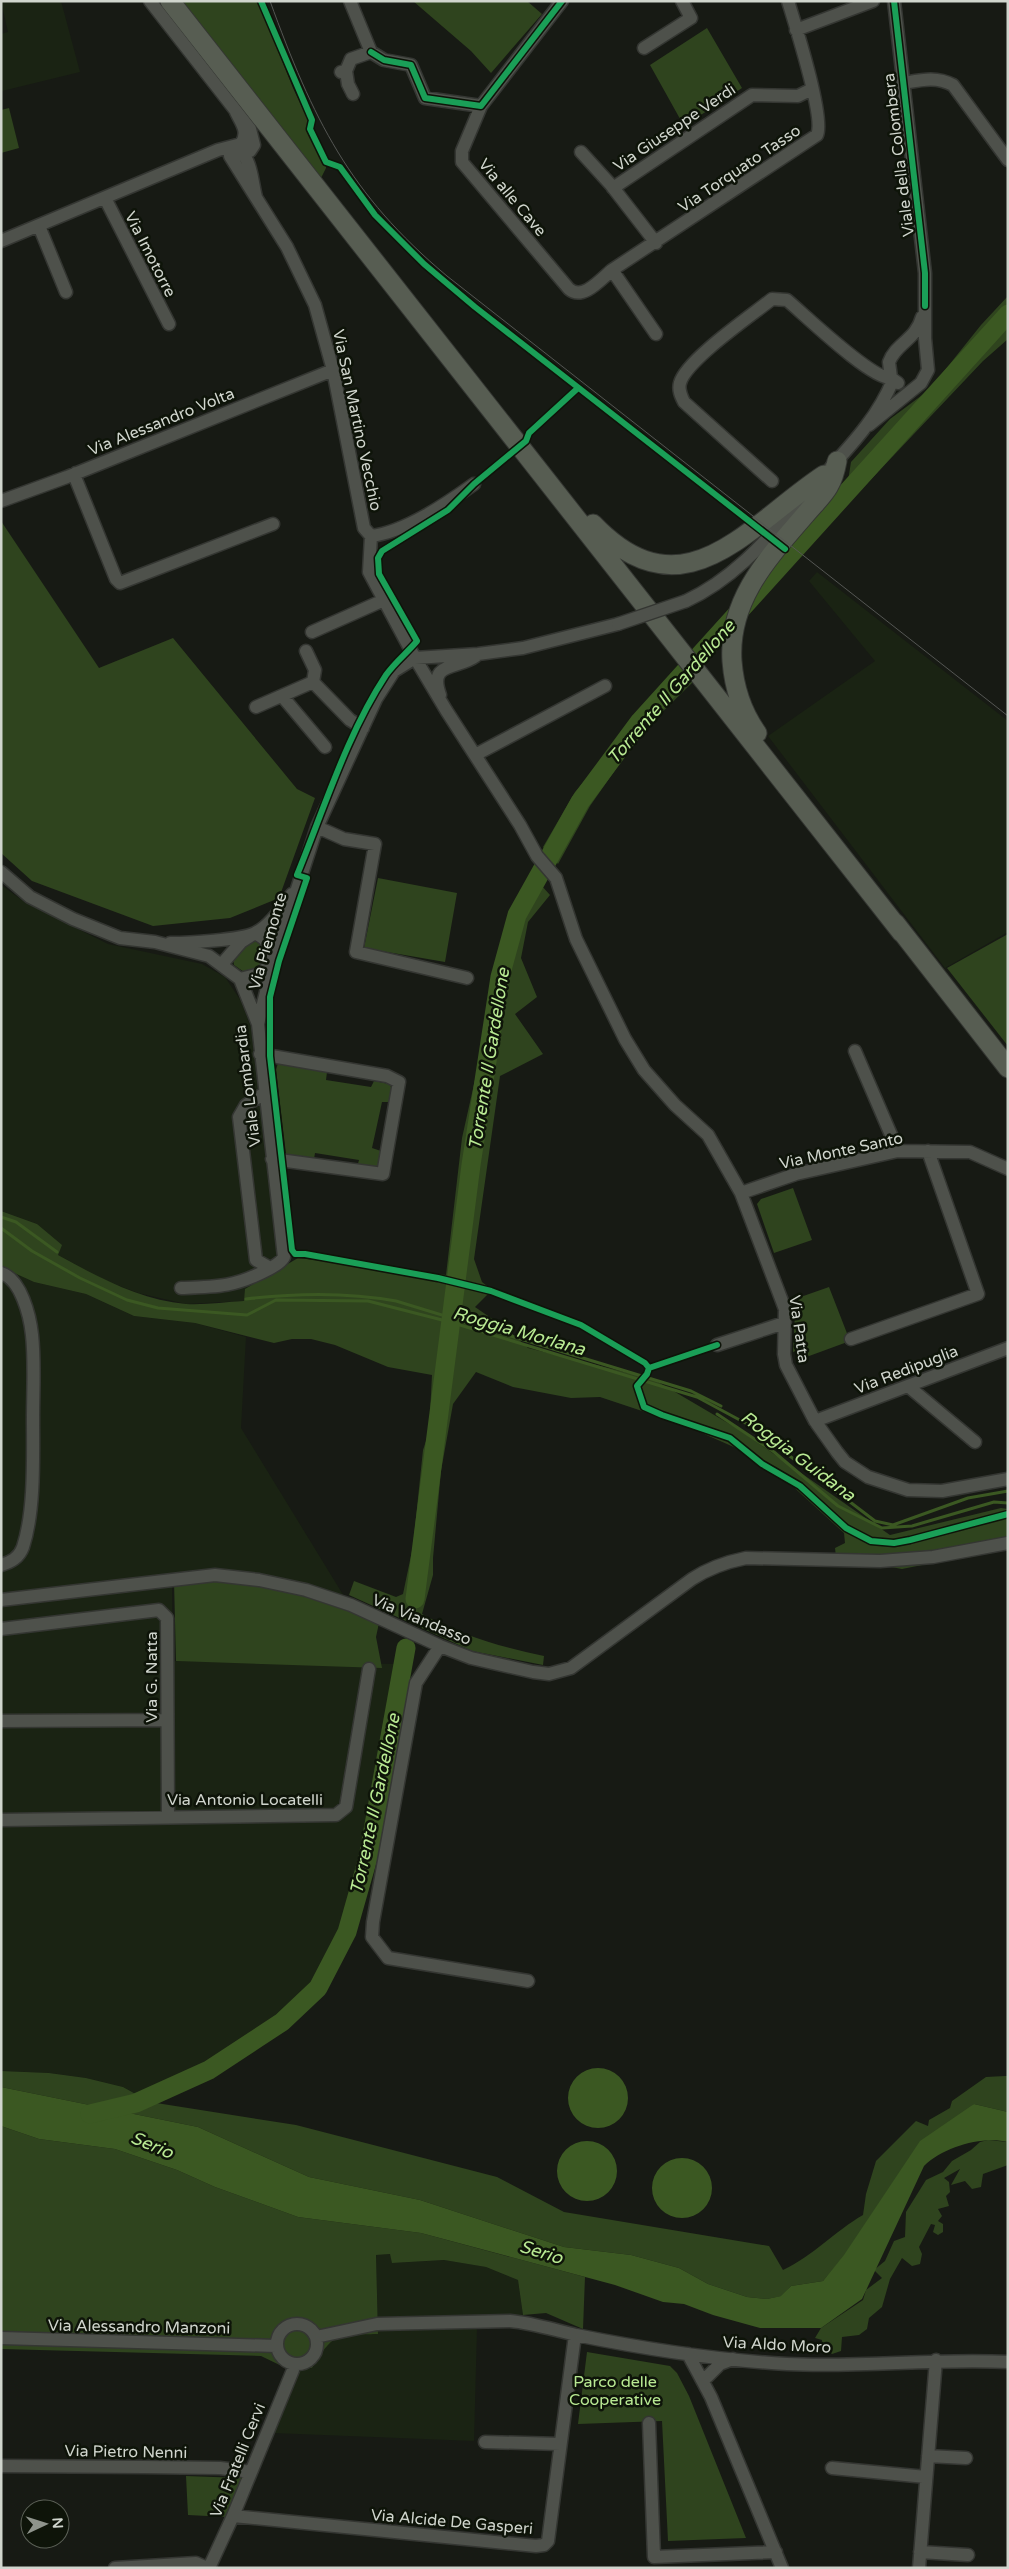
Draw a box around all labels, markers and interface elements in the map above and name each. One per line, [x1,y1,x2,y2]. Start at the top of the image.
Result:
street label: Viale della Colombera [879,72,919,238]
street label: Via Giuseppe Verdi [610,79,740,176]
street label: Via Torquato Tasso [674,120,805,217]
street label: Via alle Cave [474,155,551,241]
street label: Via Imotorre [120,208,180,301]
street label: Via San Martino Vecchio [328,328,386,513]
street label: Via Alessandro Volta [85,383,237,460]
water label: Torrente Il Gardellone [602,615,740,769]
street label: Via Piemonte [244,890,291,992]
water label: Torrente Il Gardellone [464,966,514,1152]
street label: Viale Lombardia [231,1024,265,1148]
street label: Via Monte Santo [778,1128,905,1174]
street label: Via Patta [784,1294,814,1364]
water label: Roggia Morlana [450,1302,588,1361]
street label: Via Redipuglia [852,1341,961,1399]
water label: Roggia Guidana [737,1406,860,1507]
street label: Via Viandasso [369,1590,474,1650]
street label: Via G. Natta [142,1631,162,1723]
water label: Torrente Il Gardellone [345,1711,405,1896]
street label: Via Antonio Locatelli [167,1790,323,1810]
water label: Serio [128,2126,177,2164]
water label: Serio [517,2235,566,2269]
street label: Via Alessandro Manzoni [48,2315,230,2339]
street label: Via Aldo Moro [722,2332,832,2358]
park label: Parco delle Cooperative [569,2372,661,2410]
street label: Via Fratelli Cervi [206,2400,270,2521]
street label: Via Pietro Nenni [64,2441,188,2463]
north arrow [20,2499,70,2549]
street label: Via Alcide De Gasperi [370,2505,534,2539]
text: N [49,2517,66,2529]

